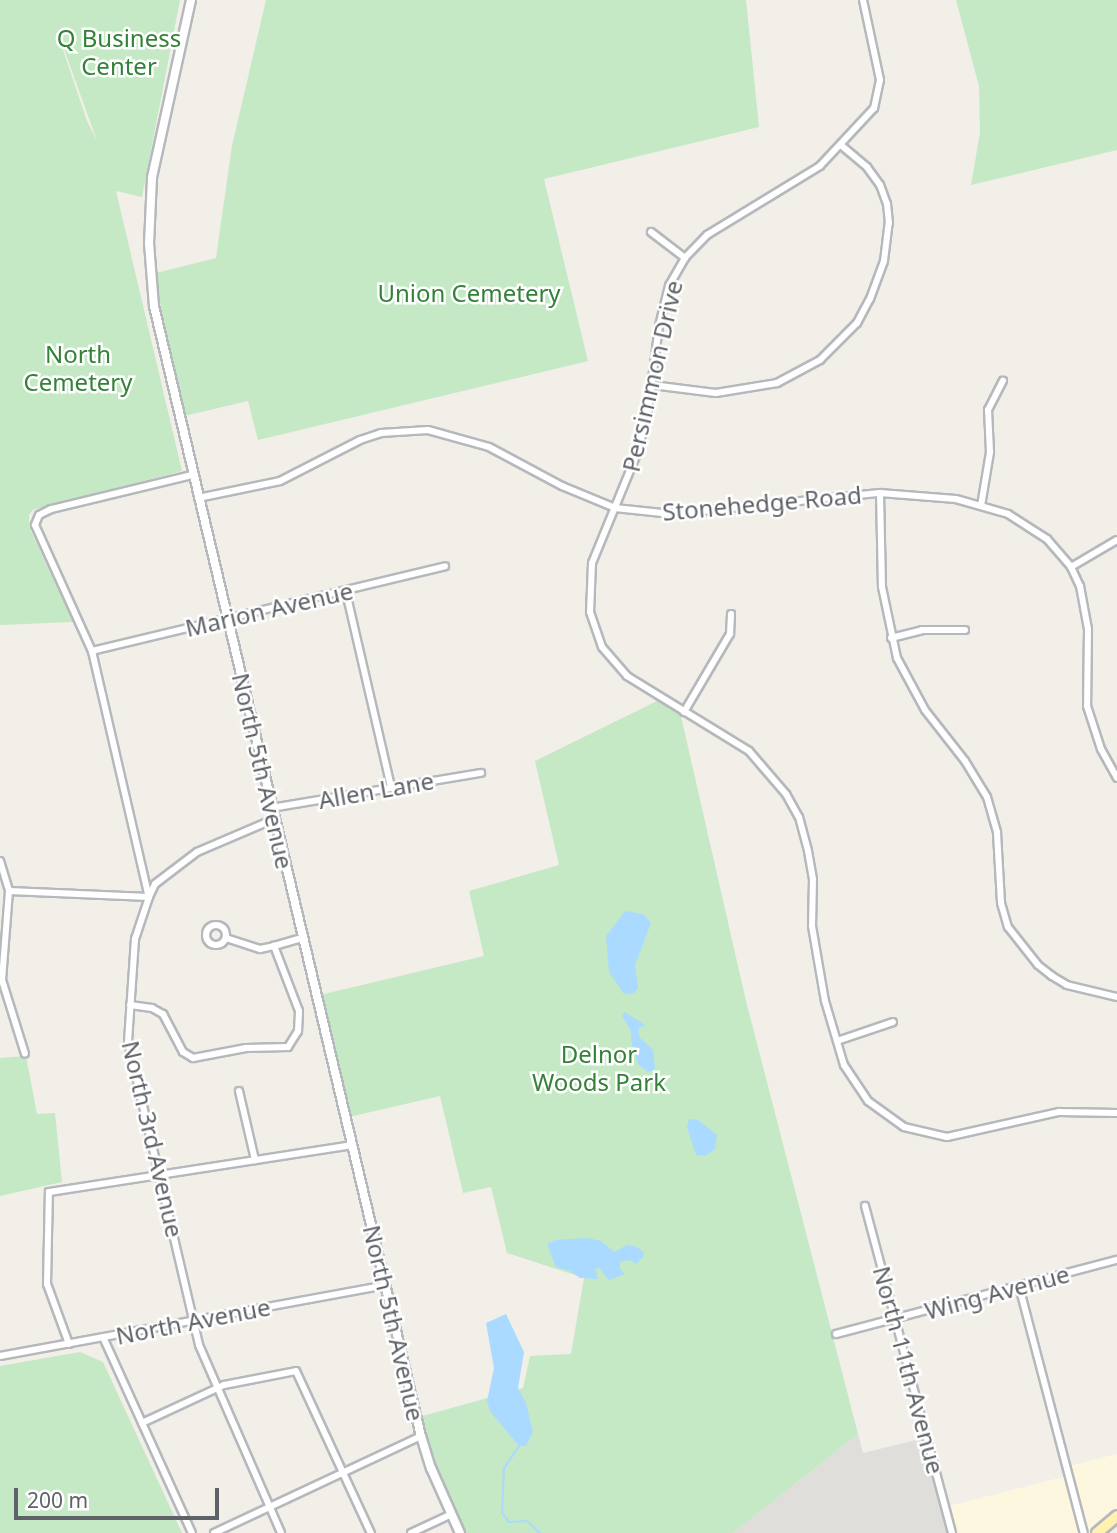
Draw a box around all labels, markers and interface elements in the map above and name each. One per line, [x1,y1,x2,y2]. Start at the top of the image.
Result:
park label: Q Business Center [57,24,181,80]
street label: Persimmon Drive [616,278,688,474]
park label: Union Cemetery [377,279,561,307]
park label: North Cemetery [23,340,133,396]
street label: Stonehedge Road [661,480,863,526]
street label: Marion Avenue [182,576,356,642]
street label: North 5th Avenue [226,670,300,872]
street label: Allen Lane [316,766,436,814]
street label: North 3rd Avenue [116,1038,190,1240]
park label: Delnor Woods Park [532,1040,666,1096]
street label: North 5th Avenue [357,1222,431,1424]
street label: Wing Avenue [922,1259,1072,1325]
street label: North 11th Avenue [867,1263,951,1477]
street label: North Avenue [113,1292,273,1350]
scale bar [18,1474,222,1518]
text: 200 m [27,1486,88,1514]

